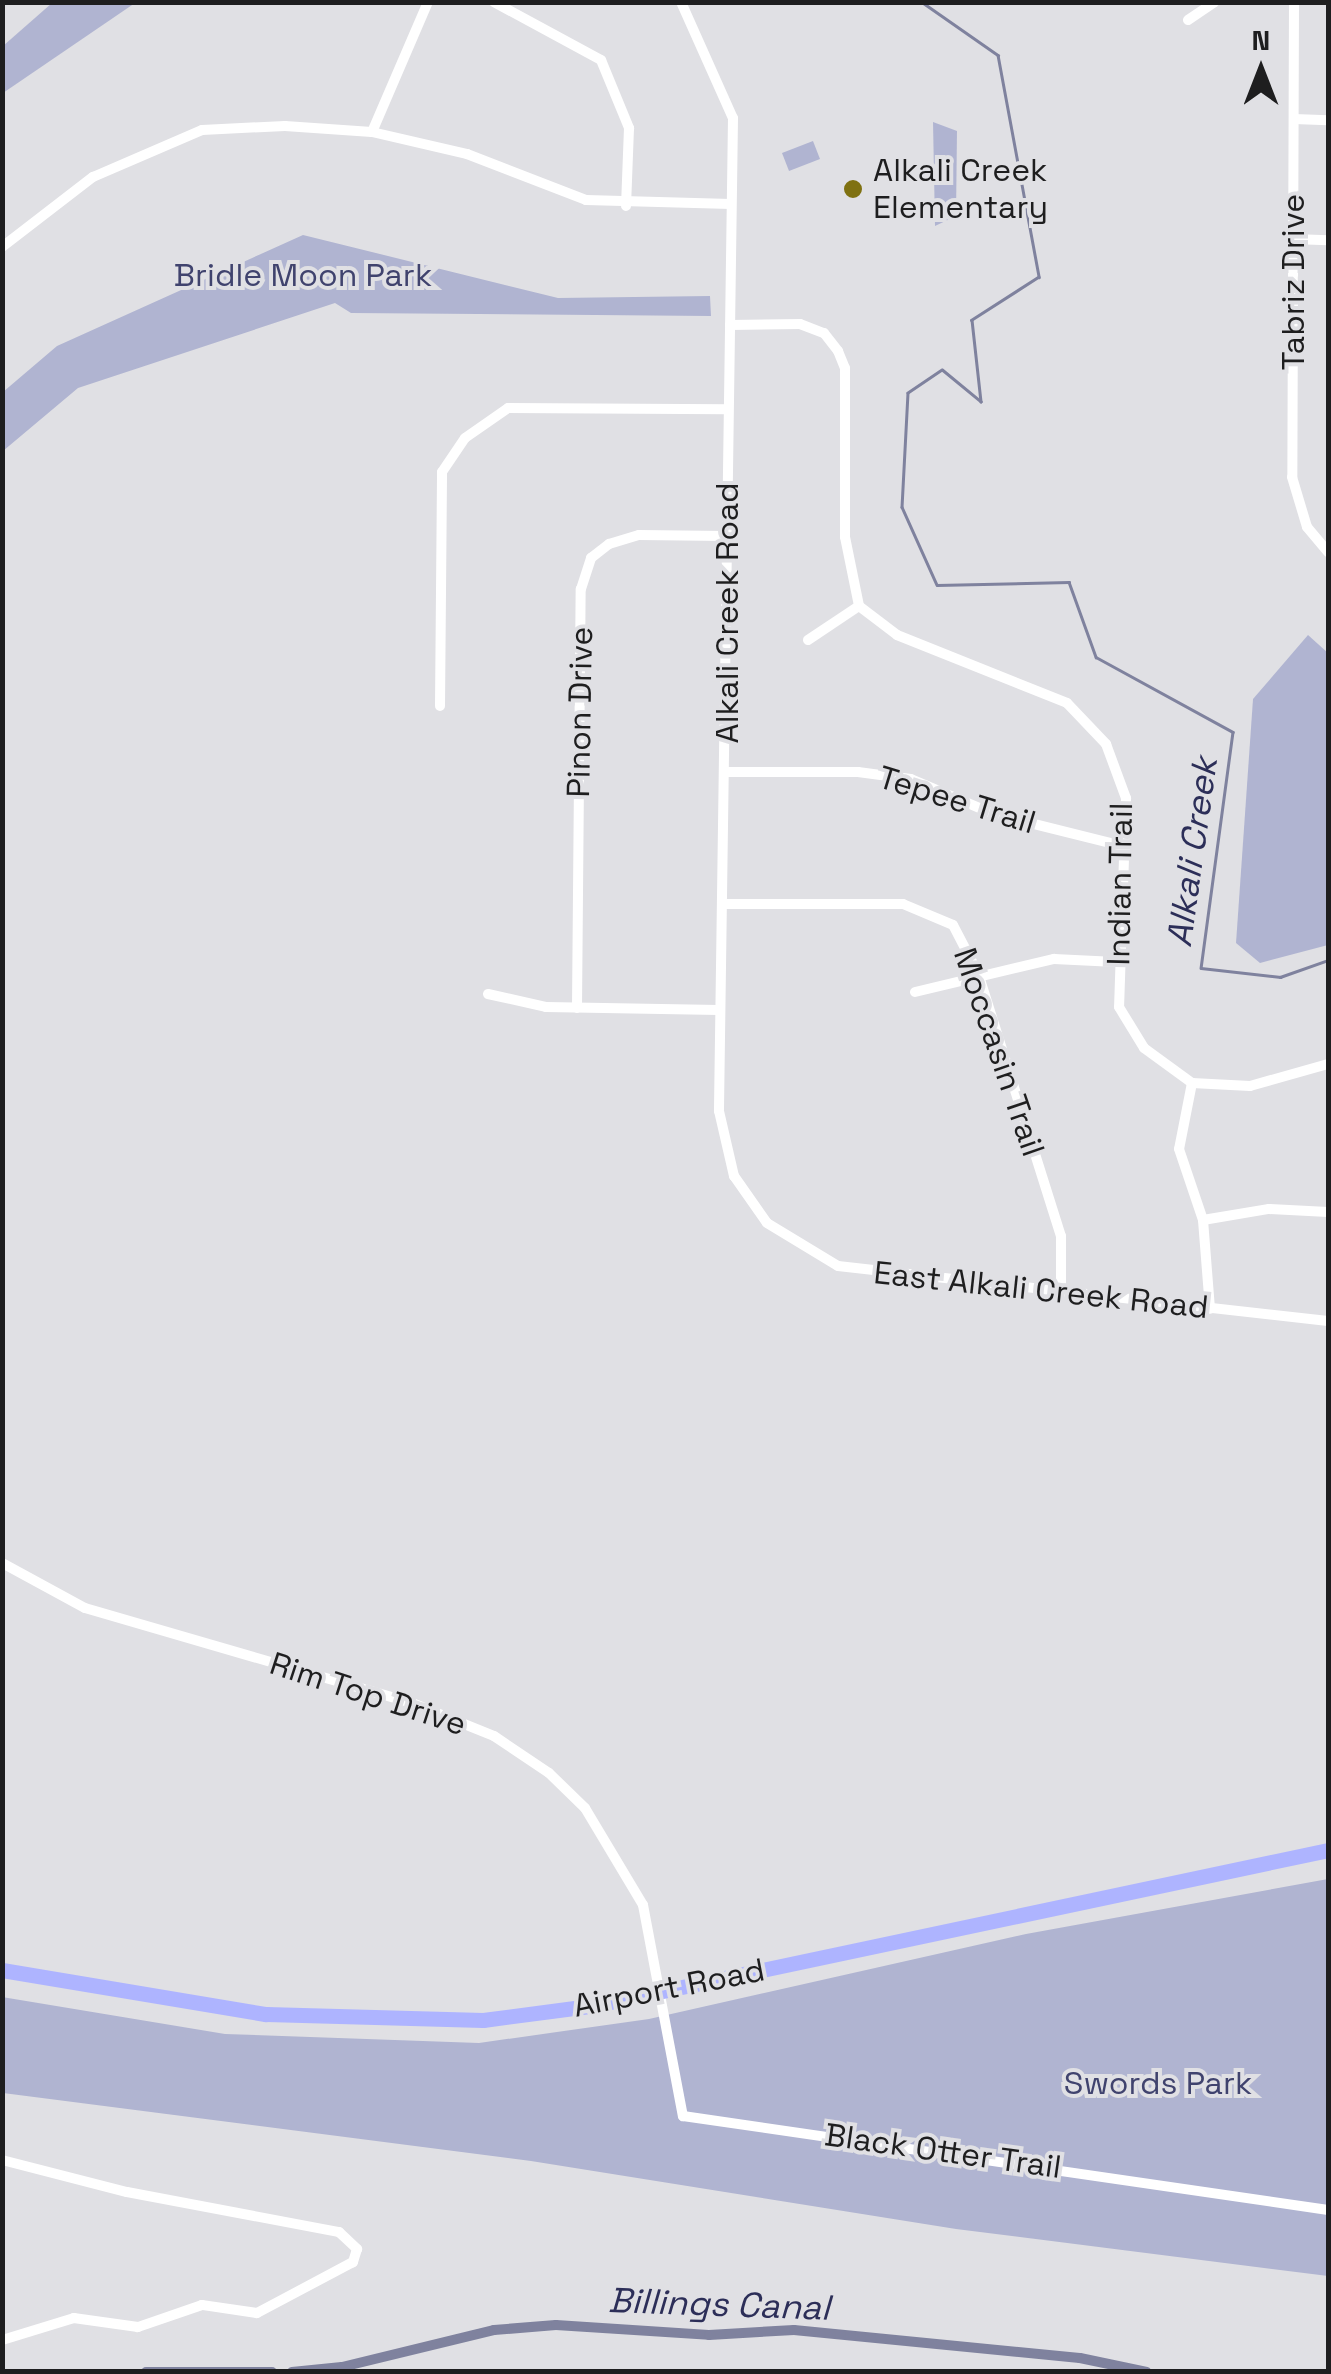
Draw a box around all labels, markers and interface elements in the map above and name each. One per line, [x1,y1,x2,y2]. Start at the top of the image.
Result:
north arrow [1211,20,1311,120]
text: N [1252,22,1270,58]
place label: Alkali Creek Elementary [873,152,1048,227]
marker: Alkali Creek Elementary [842,178,864,200]
street label: Tabriz Drive [1274,194,1312,370]
park label: Bridle Moon Park [174,256,432,294]
street label: Alkali Creek Road [708,482,746,744]
street label: Pinon Drive [559,626,601,798]
water label: Alkali Creek [1158,755,1226,949]
street label: Tepee Trail [873,758,1041,842]
street label: Indian Trail [1099,802,1141,966]
street label: Moccasin Trail [945,942,1053,1162]
street label: East Alkali Creek Road [872,1253,1210,1327]
street label: Rim Top Drive [265,1644,471,1744]
street label: Airport Road [570,1951,768,2025]
park label: Swords Park [1064,2064,1252,2102]
street label: Black Otter Trail [822,2115,1064,2187]
water label: Billings Canal [608,2279,830,2329]

